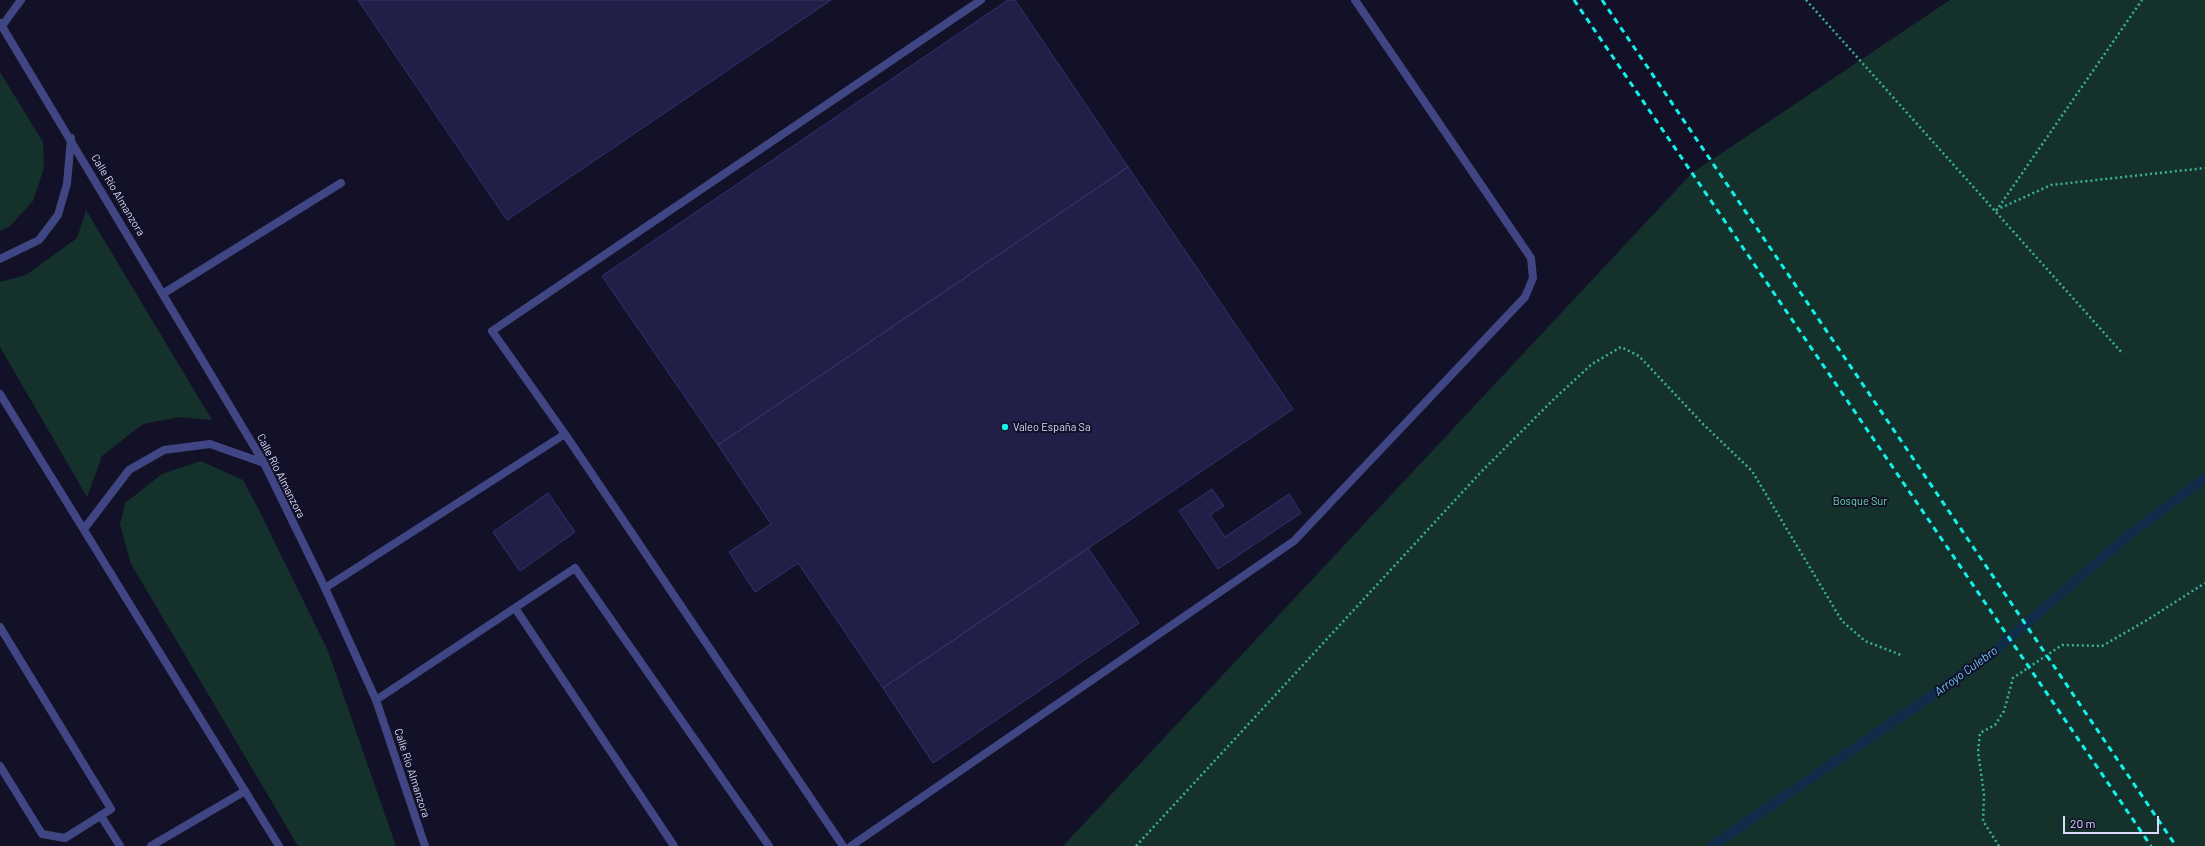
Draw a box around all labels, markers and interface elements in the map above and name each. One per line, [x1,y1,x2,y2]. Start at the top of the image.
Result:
street label: Calle Río Almanzora [88,152,148,238]
place label: Valeo España Sa [1013,420,1091,434]
marker: Valeo España Sa [1000,422,1010,432]
street label: Calle Río Almanzora [254,432,308,520]
park label: Bosque Sur [1833,494,1887,508]
water label: Arroyo Culebro [1932,643,2000,699]
street label: Calle Río Almanzora [391,727,433,819]
scale bar [2065,808,2161,834]
text: 20 m [2070,816,2096,830]

